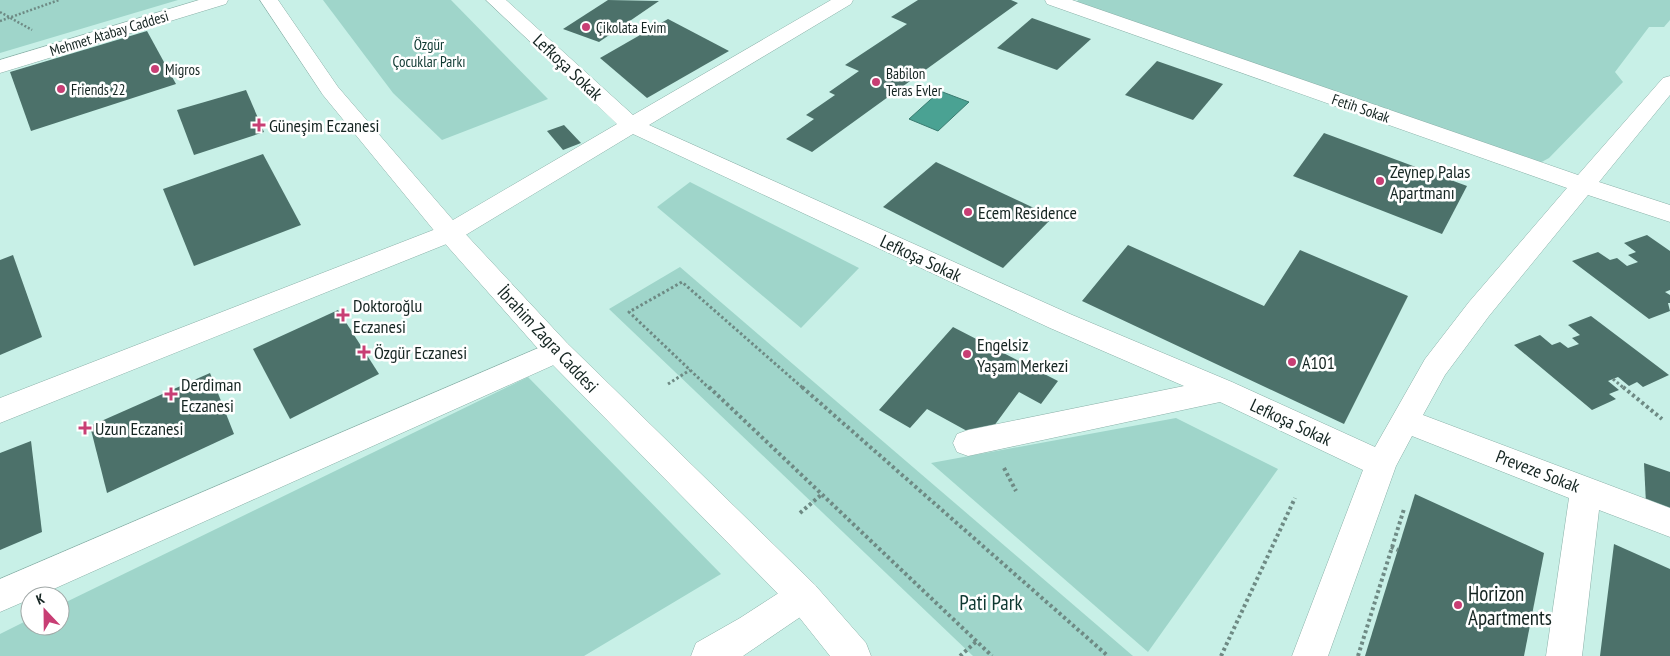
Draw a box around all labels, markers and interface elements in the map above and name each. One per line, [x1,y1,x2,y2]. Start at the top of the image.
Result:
street label: Mehmet Atabay Caddesi [47,6,171,60]
place label: Çikolata Evim [596,18,666,37]
marker: Çikolata Evim [580,21,592,33]
street label: Lefkoşa Sokak [528,29,608,105]
park label: Özgür Çocuklar Parkı [393,35,465,71]
place label: Migros [165,60,200,79]
marker: Migros [149,63,161,75]
place label: Babilon Teras Evler [886,64,943,100]
marker: Babilon Teras Evler [870,76,882,88]
place label: Friends 22 [71,80,126,99]
marker: Friends 22 [55,83,67,95]
street label: Fetih Sokak [1329,89,1393,127]
place label: Güneşim Eczanesi [269,114,379,137]
marker: Güneşim Eczanesi [253,119,265,131]
place label: Zeynep Palas Apartmanı [1390,160,1470,204]
marker: Zeynep Palas Apartmanı [1374,175,1386,187]
place label: Ecem Residence [978,201,1077,224]
marker: Ecem Residence [962,206,974,218]
street label: Lefkoşa Sokak [877,229,965,287]
street label: İbrahim Zagra Caddesi [493,281,603,397]
place label: Doktoroğlu Eczanesi [353,294,422,338]
marker: Doktoroğlu Eczanesi [337,309,349,321]
place label: Engelsiz Yaşam Merkezi [977,333,1068,377]
place label: Özgür Eczanesi [374,341,467,364]
marker: Özgür Eczanesi [358,346,370,358]
marker: Engelsiz Yaşam Merkezi [961,348,973,360]
place label: A101 [1302,351,1335,374]
marker: A101 [1286,356,1298,368]
place label: Derdiman Eczanesi [181,373,241,417]
marker: Derdiman Eczanesi [165,388,177,400]
street label: Lefkoşa Sokak [1247,393,1335,451]
place label: Uzun Eczanesi [95,417,183,440]
marker: Uzun Eczanesi [79,422,91,434]
street label: Preveze Sokak [1493,444,1583,498]
place label: Horizon Apartments [1468,580,1552,631]
north arrow [20,586,70,636]
text: K [33,589,48,609]
park label: Pati Park [959,589,1023,616]
marker: Horizon Apartments [1452,599,1464,611]

